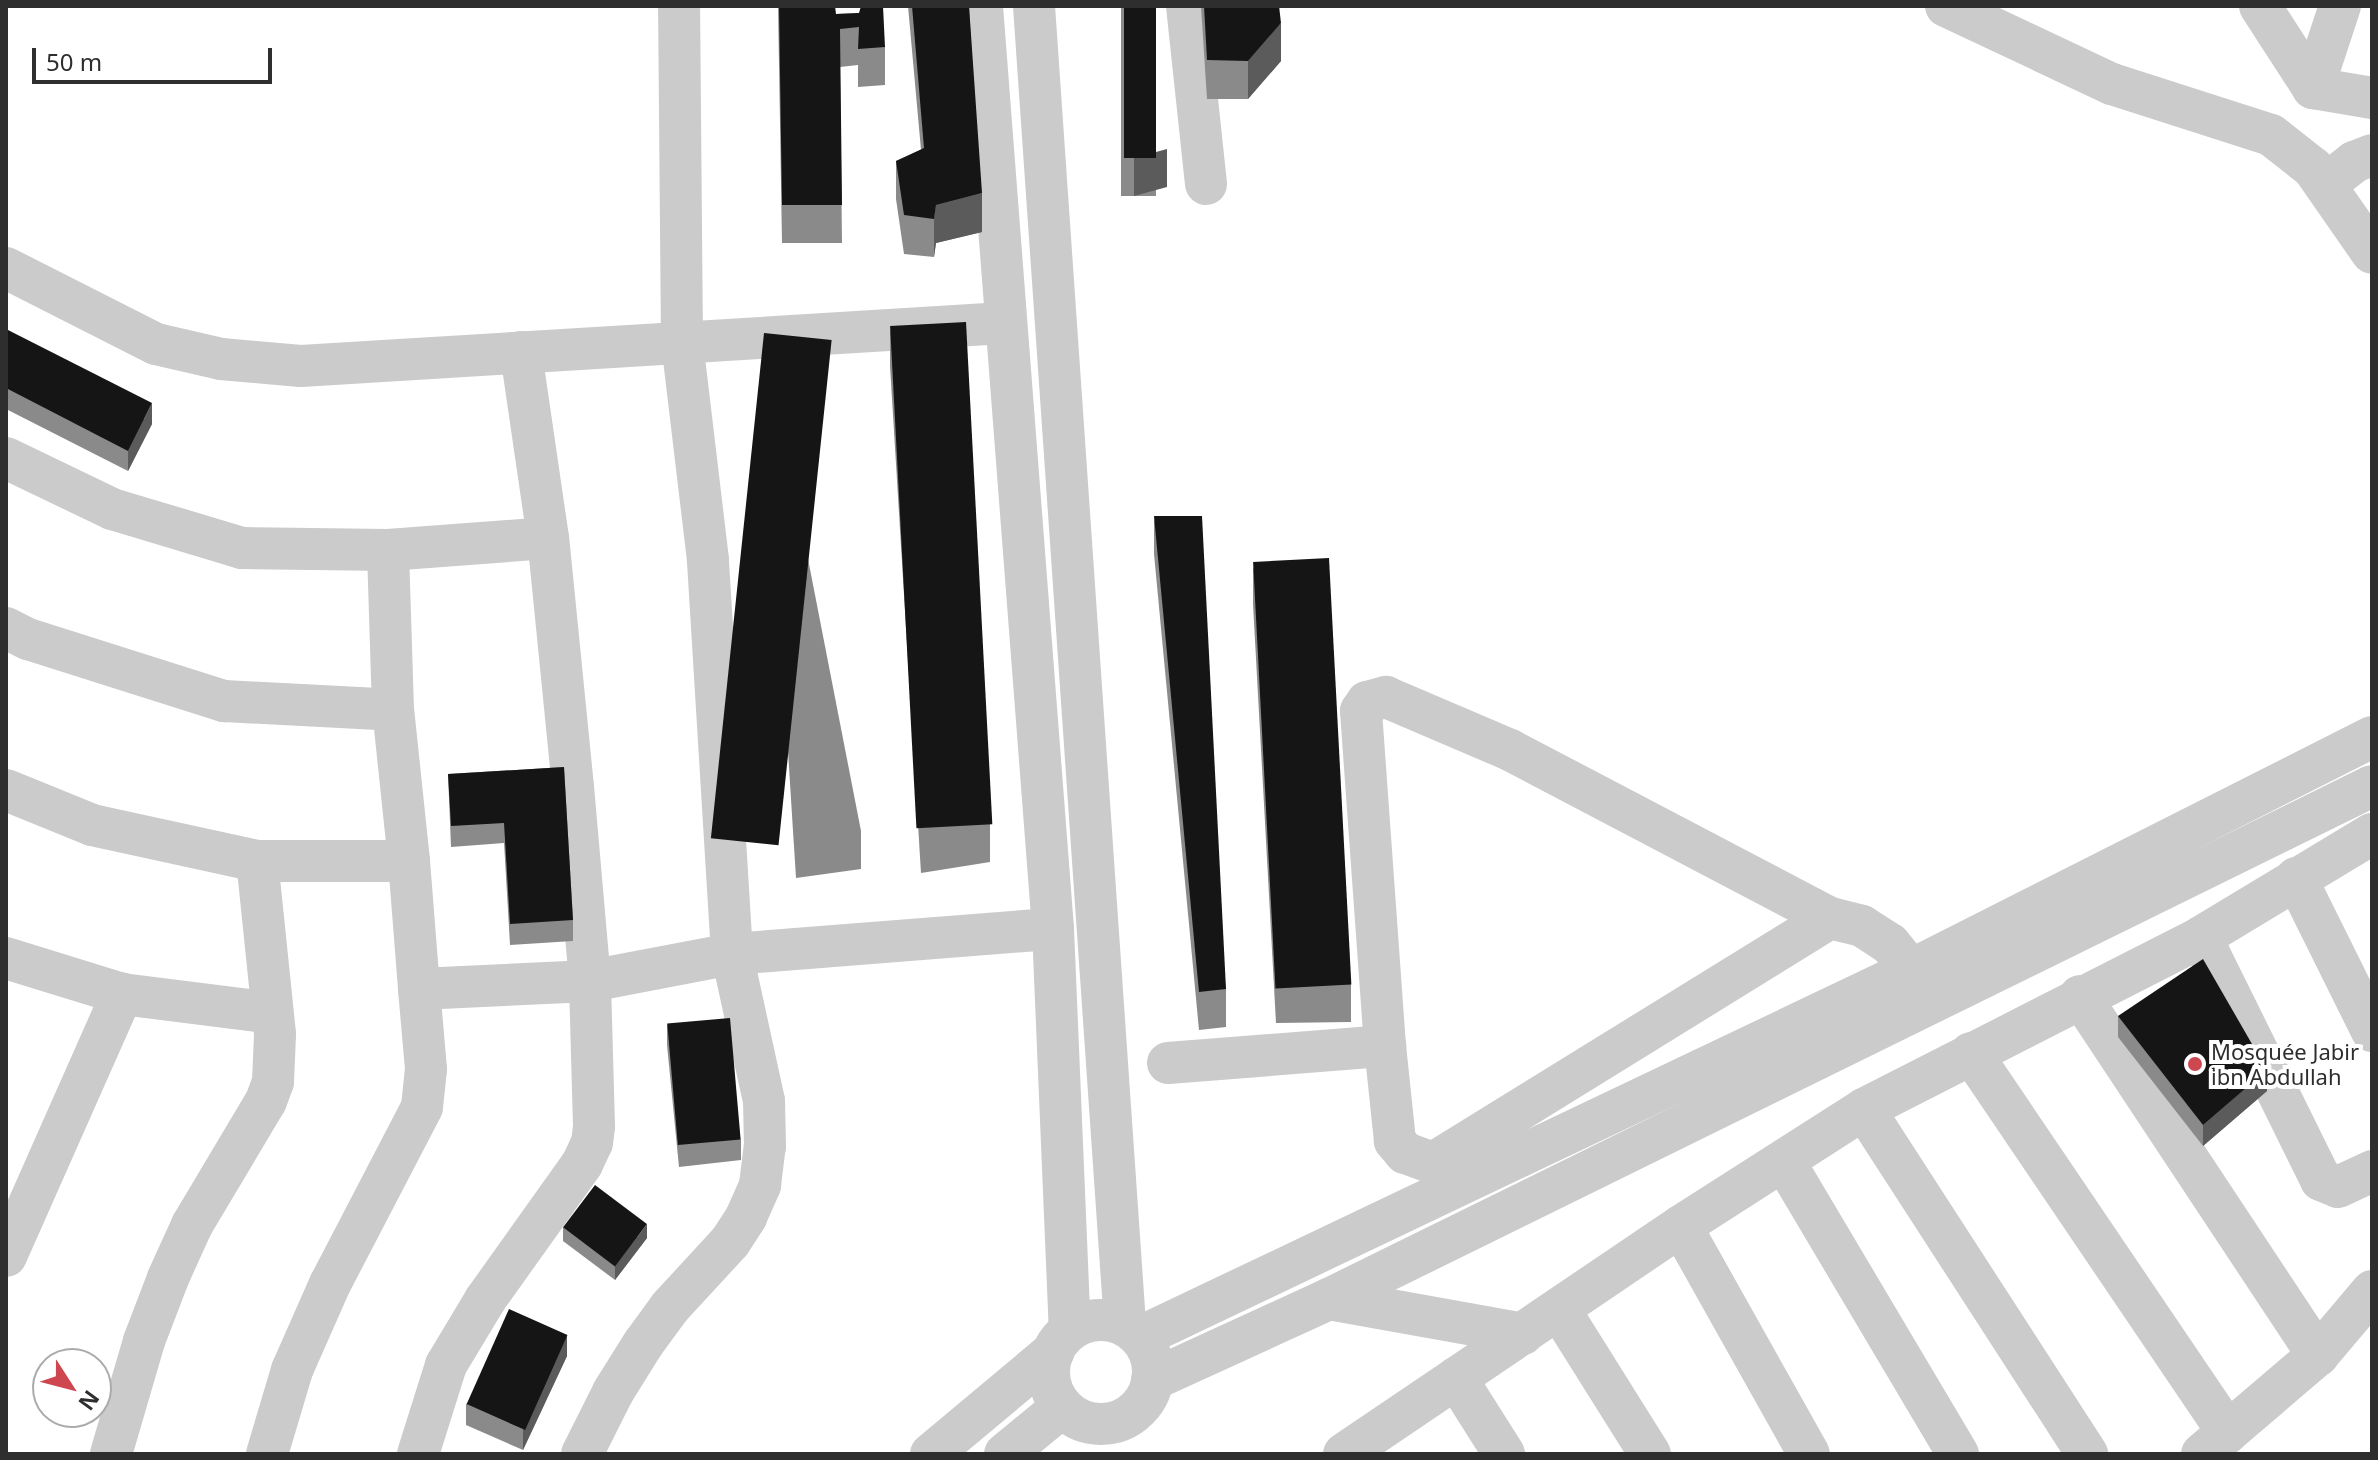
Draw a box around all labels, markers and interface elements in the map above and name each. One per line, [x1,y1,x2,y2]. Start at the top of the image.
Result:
scale bar [36,32,276,82]
text: 50 m [46,45,102,78]
place label: Mosquée Jabir ibn Abdullah [2211,1038,2359,1090]
marker: Mosquée Jabir ibn Abdullah [2186,1055,2204,1073]
north arrow [32,1348,112,1428]
text: N [72,1385,107,1417]

